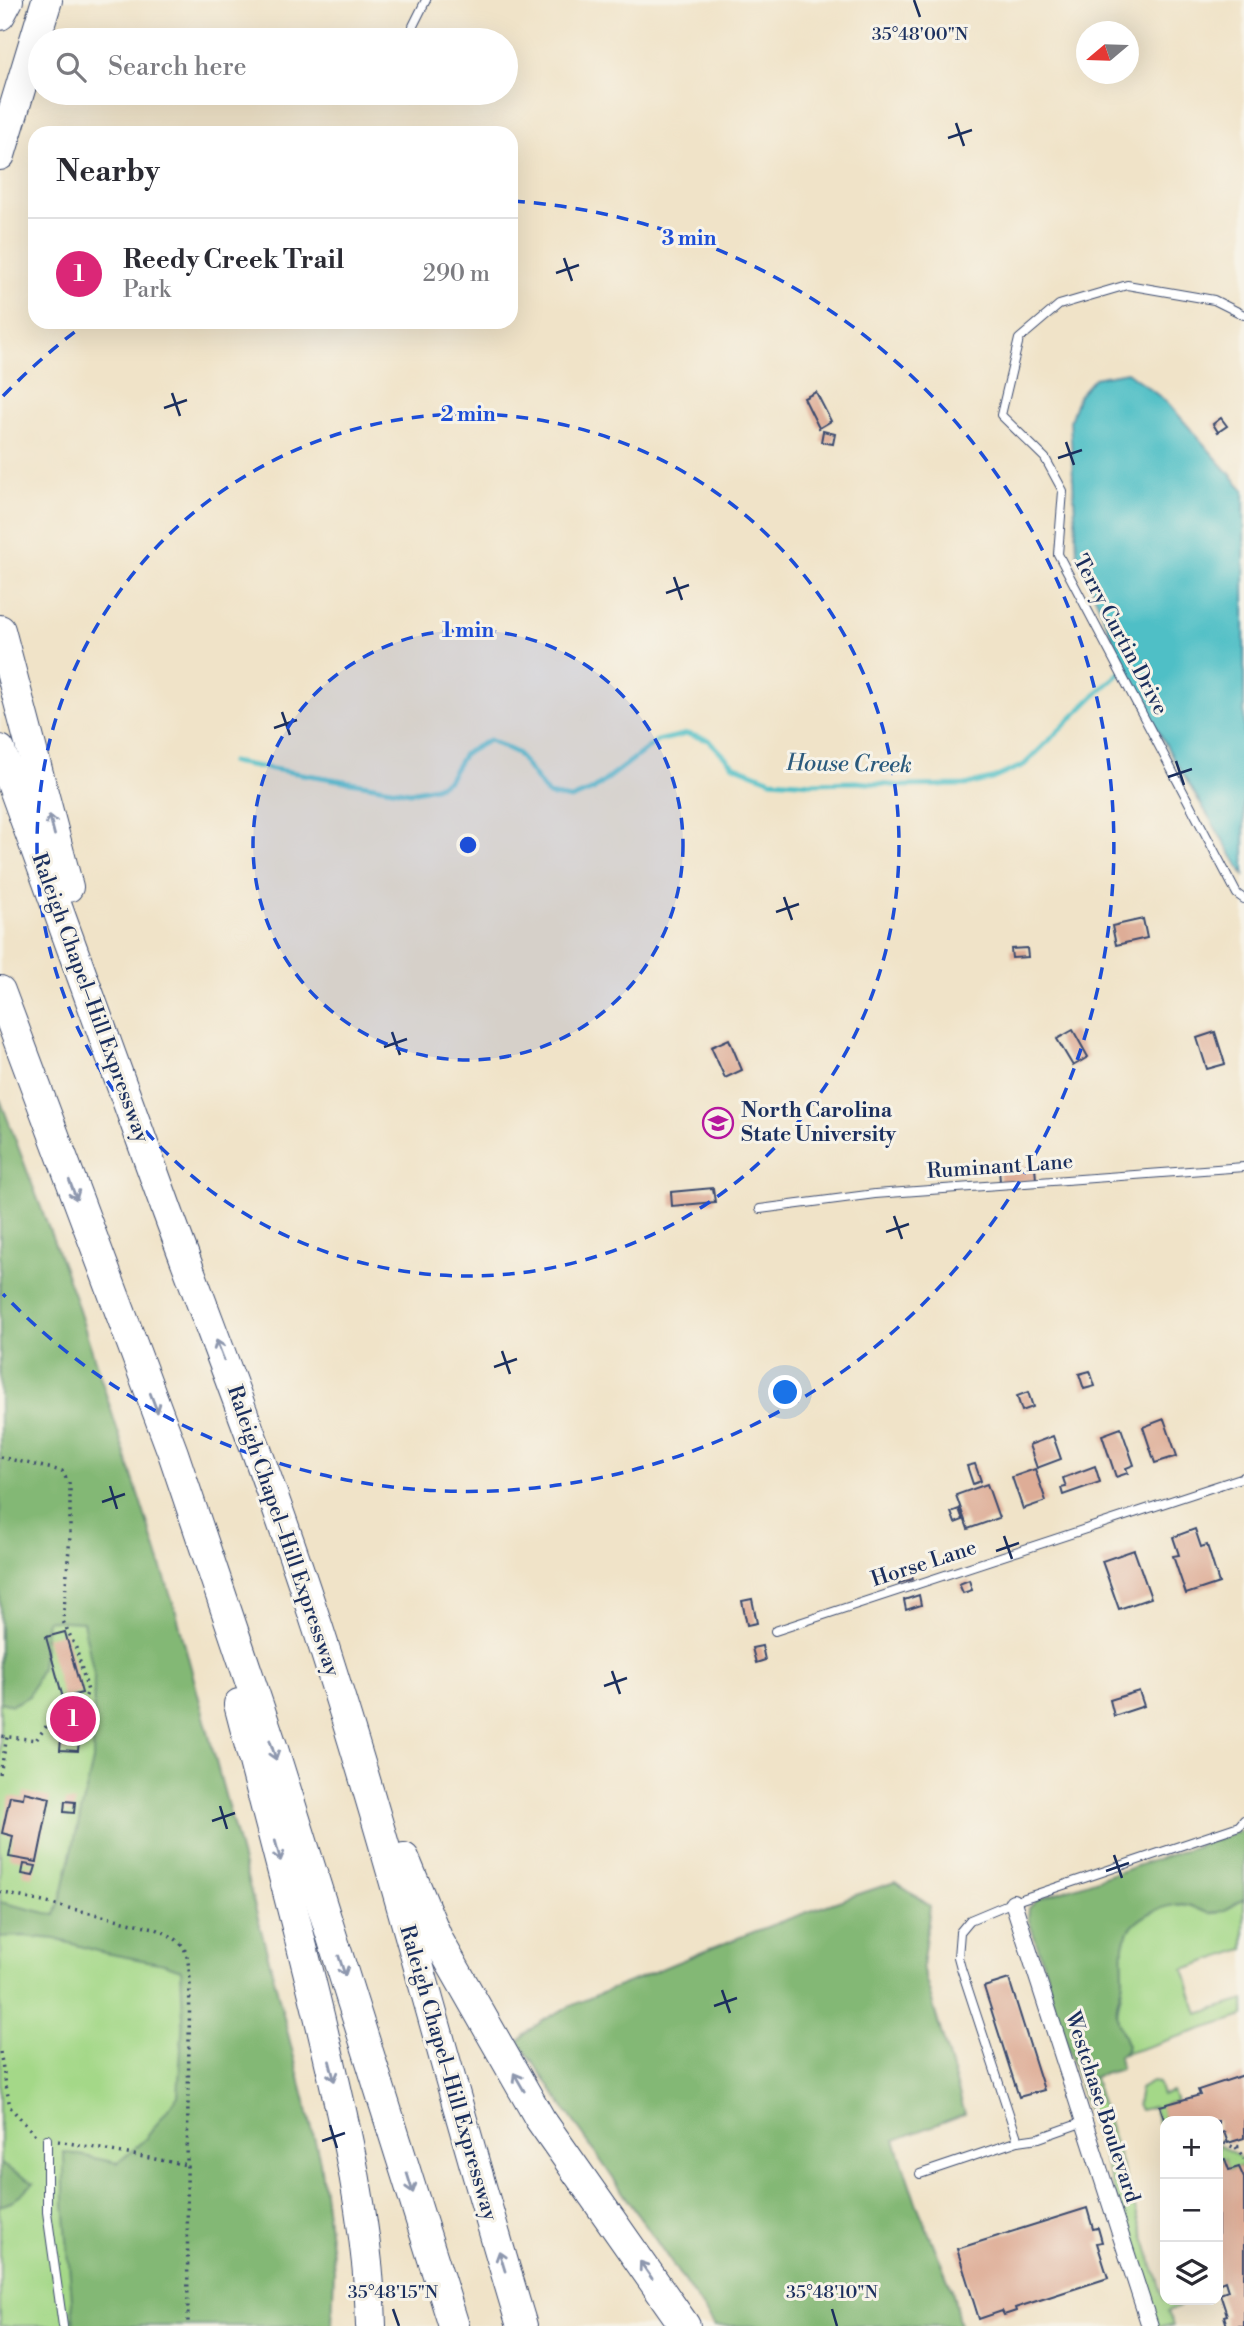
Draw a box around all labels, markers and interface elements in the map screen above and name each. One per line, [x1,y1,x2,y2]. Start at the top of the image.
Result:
north arrow [1076,21,1139,84]
text: 35°48'00"N [872,23,969,46]
search box [28,28,518,105]
icon: search [52,48,90,86]
text: Search here [108,51,247,83]
text: Nearby [56,153,160,191]
text: 3 min [662,226,716,252]
text: Reedy Creek Trail [123,244,344,276]
text: 1 [73,260,85,288]
text: 290 m [423,260,490,288]
text: Park [123,276,171,304]
text: 2 min [440,402,496,428]
street label: Terry Curtin Drive [1067,550,1173,720]
text: 1 min [442,618,494,644]
water label: House Creek [785,749,912,779]
one-way arrow [45,814,58,837]
centre of rings [456,833,480,857]
street label: Raleigh Chapel–Hill Expressway [25,850,155,1147]
place label: North Carolina State University [741,1098,897,1148]
school or university icon: North Carolina State University [701,1106,735,1140]
street label: Ruminant Lane [926,1149,1074,1185]
one-way arrow [68,1179,81,1201]
one-way arrow [212,1339,225,1361]
your location [768,1375,802,1409]
street label: Raleigh Chapel–Hill Expressway [221,1382,345,1681]
one-way arrow [148,1392,161,1414]
street label: Horse Lane [868,1535,980,1593]
pin: 1 [50,1693,96,1745]
one-way arrow [268,1738,280,1760]
one-way arrow [272,1839,285,1861]
street label: Raleigh Chapel–Hill Expressway [393,1922,503,2225]
one-way arrow [337,1955,349,1977]
street label: Westchase Boulevard [1058,2007,1145,2206]
one-way arrow [326,2059,339,2082]
one-way arrow [512,2072,526,2092]
map controls [1160,2116,1223,2305]
button: + [1160,2116,1223,2179]
one-way arrow [405,2172,418,2194]
button: − [1160,2179,1223,2242]
button: layers [1160,2242,1223,2305]
one-way arrow [495,2250,508,2272]
one-way arrow [639,2261,653,2280]
text: 35°48'15"N [348,2281,439,2304]
text: 35°48'10"N [786,2281,878,2304]

